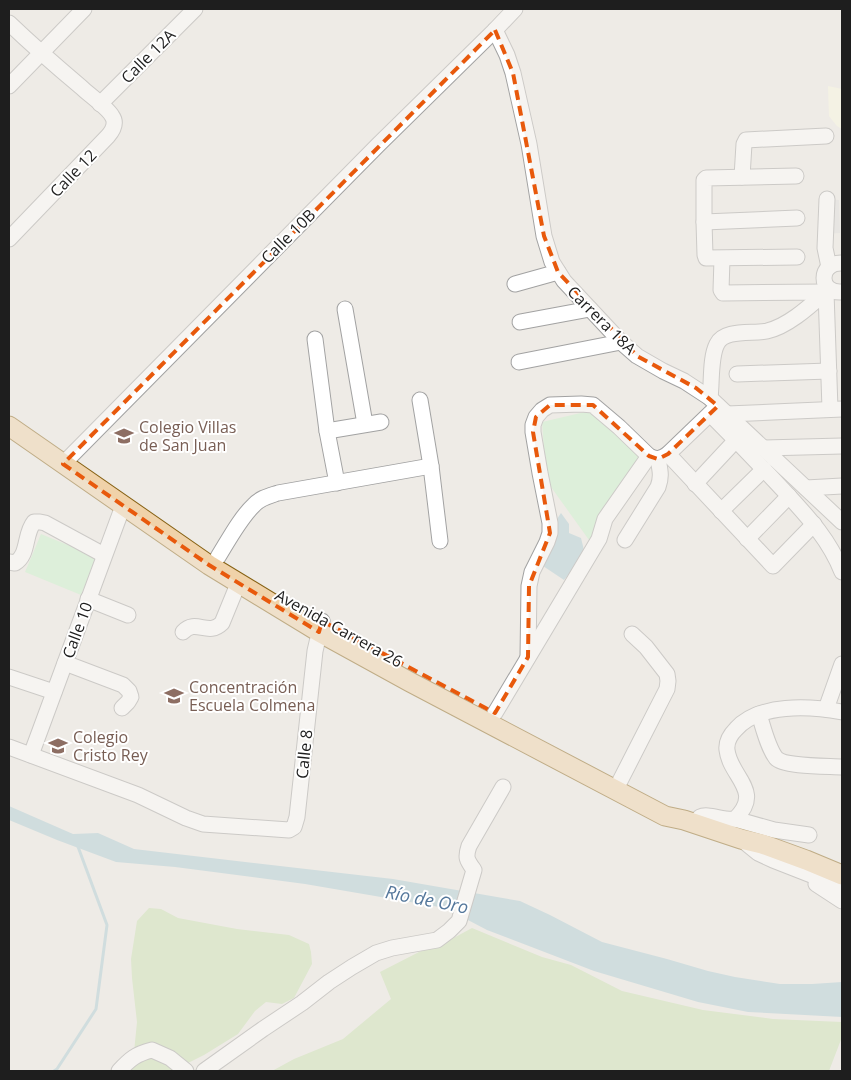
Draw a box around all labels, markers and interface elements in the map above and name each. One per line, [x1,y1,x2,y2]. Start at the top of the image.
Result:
street label: Calle 12A [116,23,181,88]
street label: Calle 12 [45,144,101,202]
street label: Calle 10B [256,204,320,268]
street label: Carrera 18A [563,281,642,360]
place label: Colegio Villas de San Juan [139,416,236,456]
school or university icon: Colegio Villas de San Juan [113,425,135,447]
street label: Avenida Carrera 26 [271,584,407,672]
street label: Calle 10 [57,599,97,661]
place label: Concentración Escuela Colmena [189,676,315,716]
school or university icon: Concentración Escuela Colmena [163,685,185,707]
place label: Colegio Cristo Rey [73,726,149,766]
street label: Calle 8 [290,728,318,780]
school or university icon: Colegio Cristo Rey [47,735,69,757]
water label: Río de Oro [384,879,470,919]

